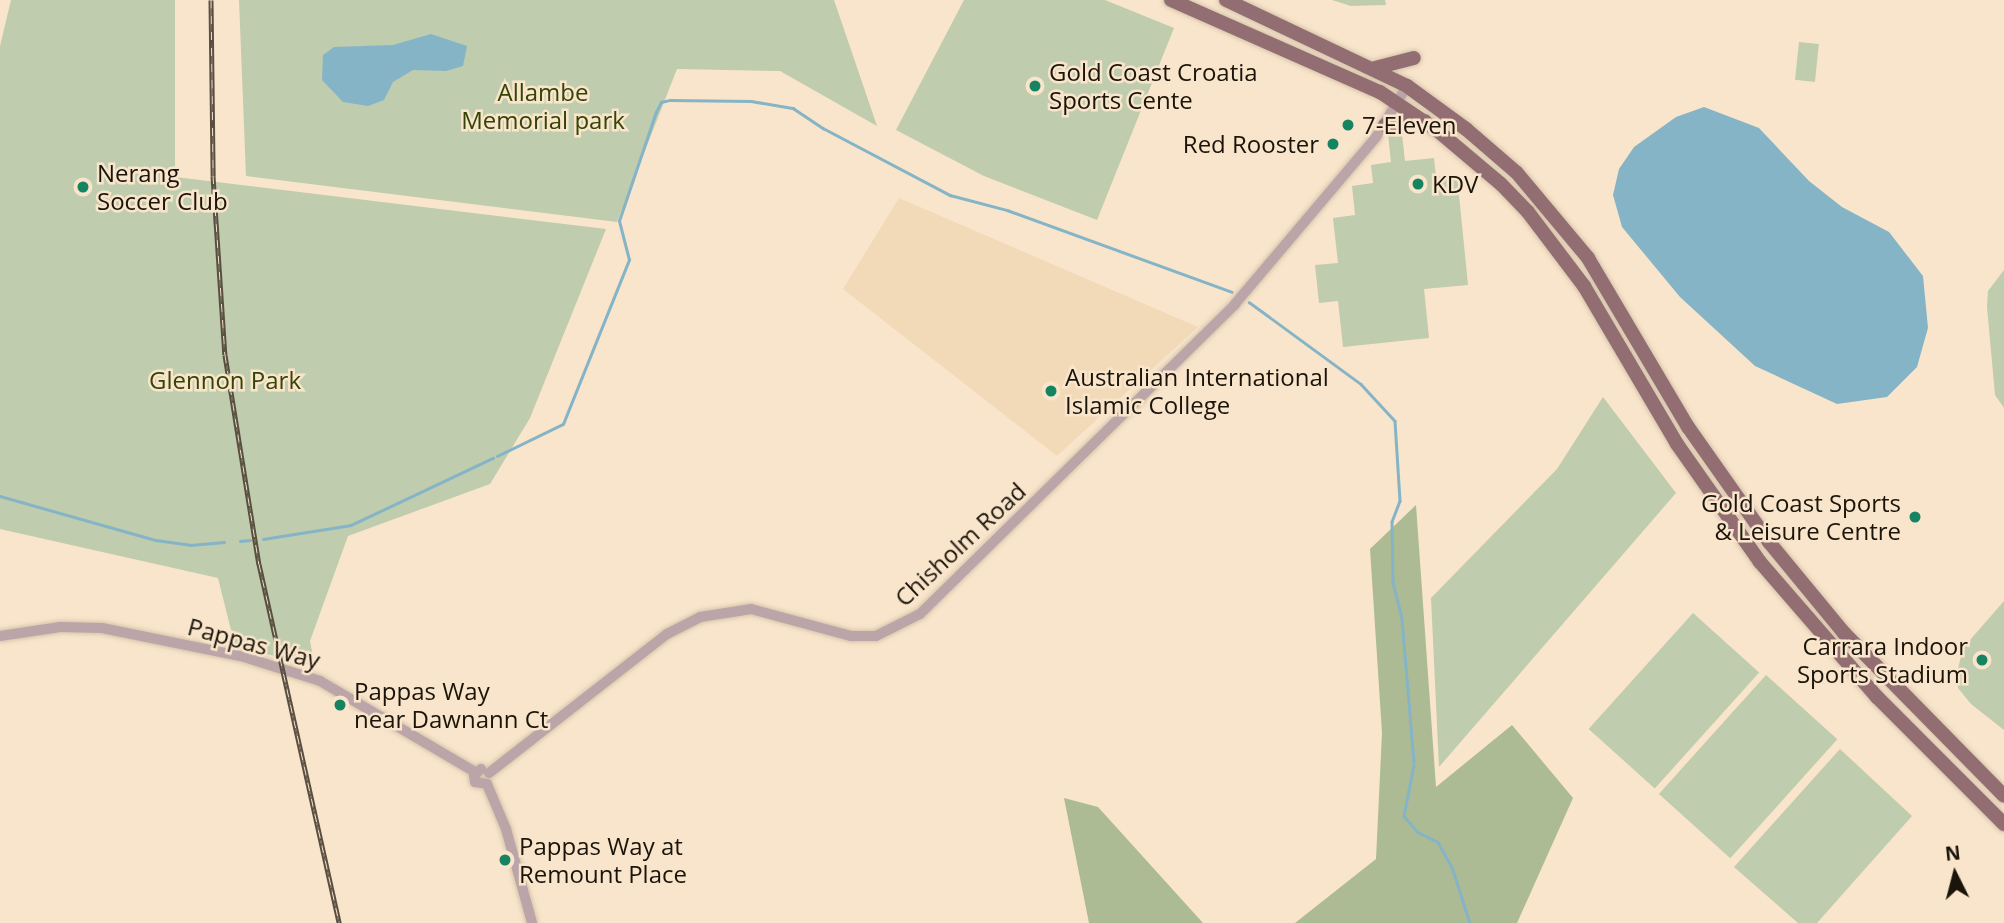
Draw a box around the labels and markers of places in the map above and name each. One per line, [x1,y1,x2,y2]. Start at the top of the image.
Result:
place label: Gold Coast Croatia Sports Cente [1049,58,1258,114]
marker: Gold Coast Croatia Sports Cente [1027,78,1043,94]
place label: 7-Eleven [1362,111,1456,139]
marker: 7-Eleven [1340,117,1356,133]
place label: Red Rooster [1183,130,1319,158]
marker: Red Rooster [1325,136,1341,152]
place label: Nerang Soccer Club [97,159,228,215]
place label: KDV [1432,170,1478,198]
marker: KDV [1410,176,1426,192]
marker: Nerang Soccer Club [75,179,91,195]
place label: Australian International Islamic College [1065,363,1329,419]
marker: Australian International Islamic College [1043,383,1059,399]
place label: Gold Coast Sports & Leisure Centre [1701,489,1901,545]
marker: Gold Coast Sports & Leisure Centre [1907,509,1923,525]
place label: Carrara Indoor Sports Stadium [1797,632,1968,688]
marker: Carrara Indoor Sports Stadium [1974,652,1990,668]
place label: Pappas Way near Dawnann Ct [354,677,548,733]
marker: Pappas Way near Dawnann Ct [332,697,348,713]
place label: Pappas Way at Remount Place [519,832,687,888]
marker: Pappas Way at Remount Place [497,852,513,868]

